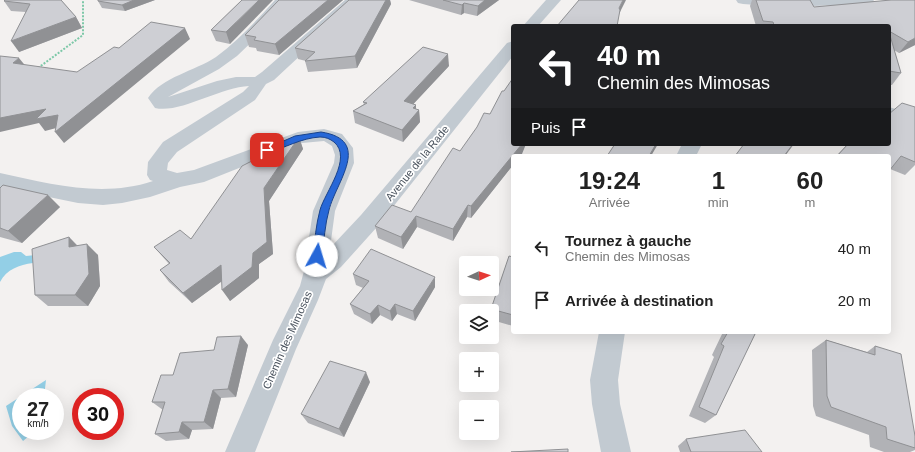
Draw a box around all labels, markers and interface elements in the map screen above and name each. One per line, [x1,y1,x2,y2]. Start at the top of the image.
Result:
icon: left [531,40,583,92]
text: 40 m [597,40,661,71]
text: Chemin des Mimosas [597,73,770,93]
icon: arrive [568,116,590,138]
text: Puis [531,119,560,136]
street label: Avenue de la Rade [383,123,451,203]
pin [250,133,284,167]
icon: arrive [256,139,278,161]
text: 19:24 [579,167,640,194]
text: 1 [712,167,725,194]
text: 60 [797,167,823,194]
text: Arrivée [589,195,630,210]
text: min [708,195,729,210]
text: m [804,195,815,210]
text: Tournez à gauche [565,232,691,249]
position arrow [296,235,338,277]
icon: left [531,237,553,259]
text: 40 m [838,240,871,257]
text: Chemin des Mimosas [565,249,690,264]
north arrow [459,256,499,296]
map controls [459,256,499,440]
street label: Chemin des Mimosas [260,289,314,391]
icon: arrive [531,289,553,311]
text: Arrivée à destination [565,292,713,309]
text: 20 m [838,292,871,309]
button: layers [459,304,499,344]
button: + [459,352,499,392]
speed limit sign: 30 [72,388,124,440]
text: 27 [27,398,49,420]
button: − [459,400,499,440]
text: km/h [27,418,49,429]

